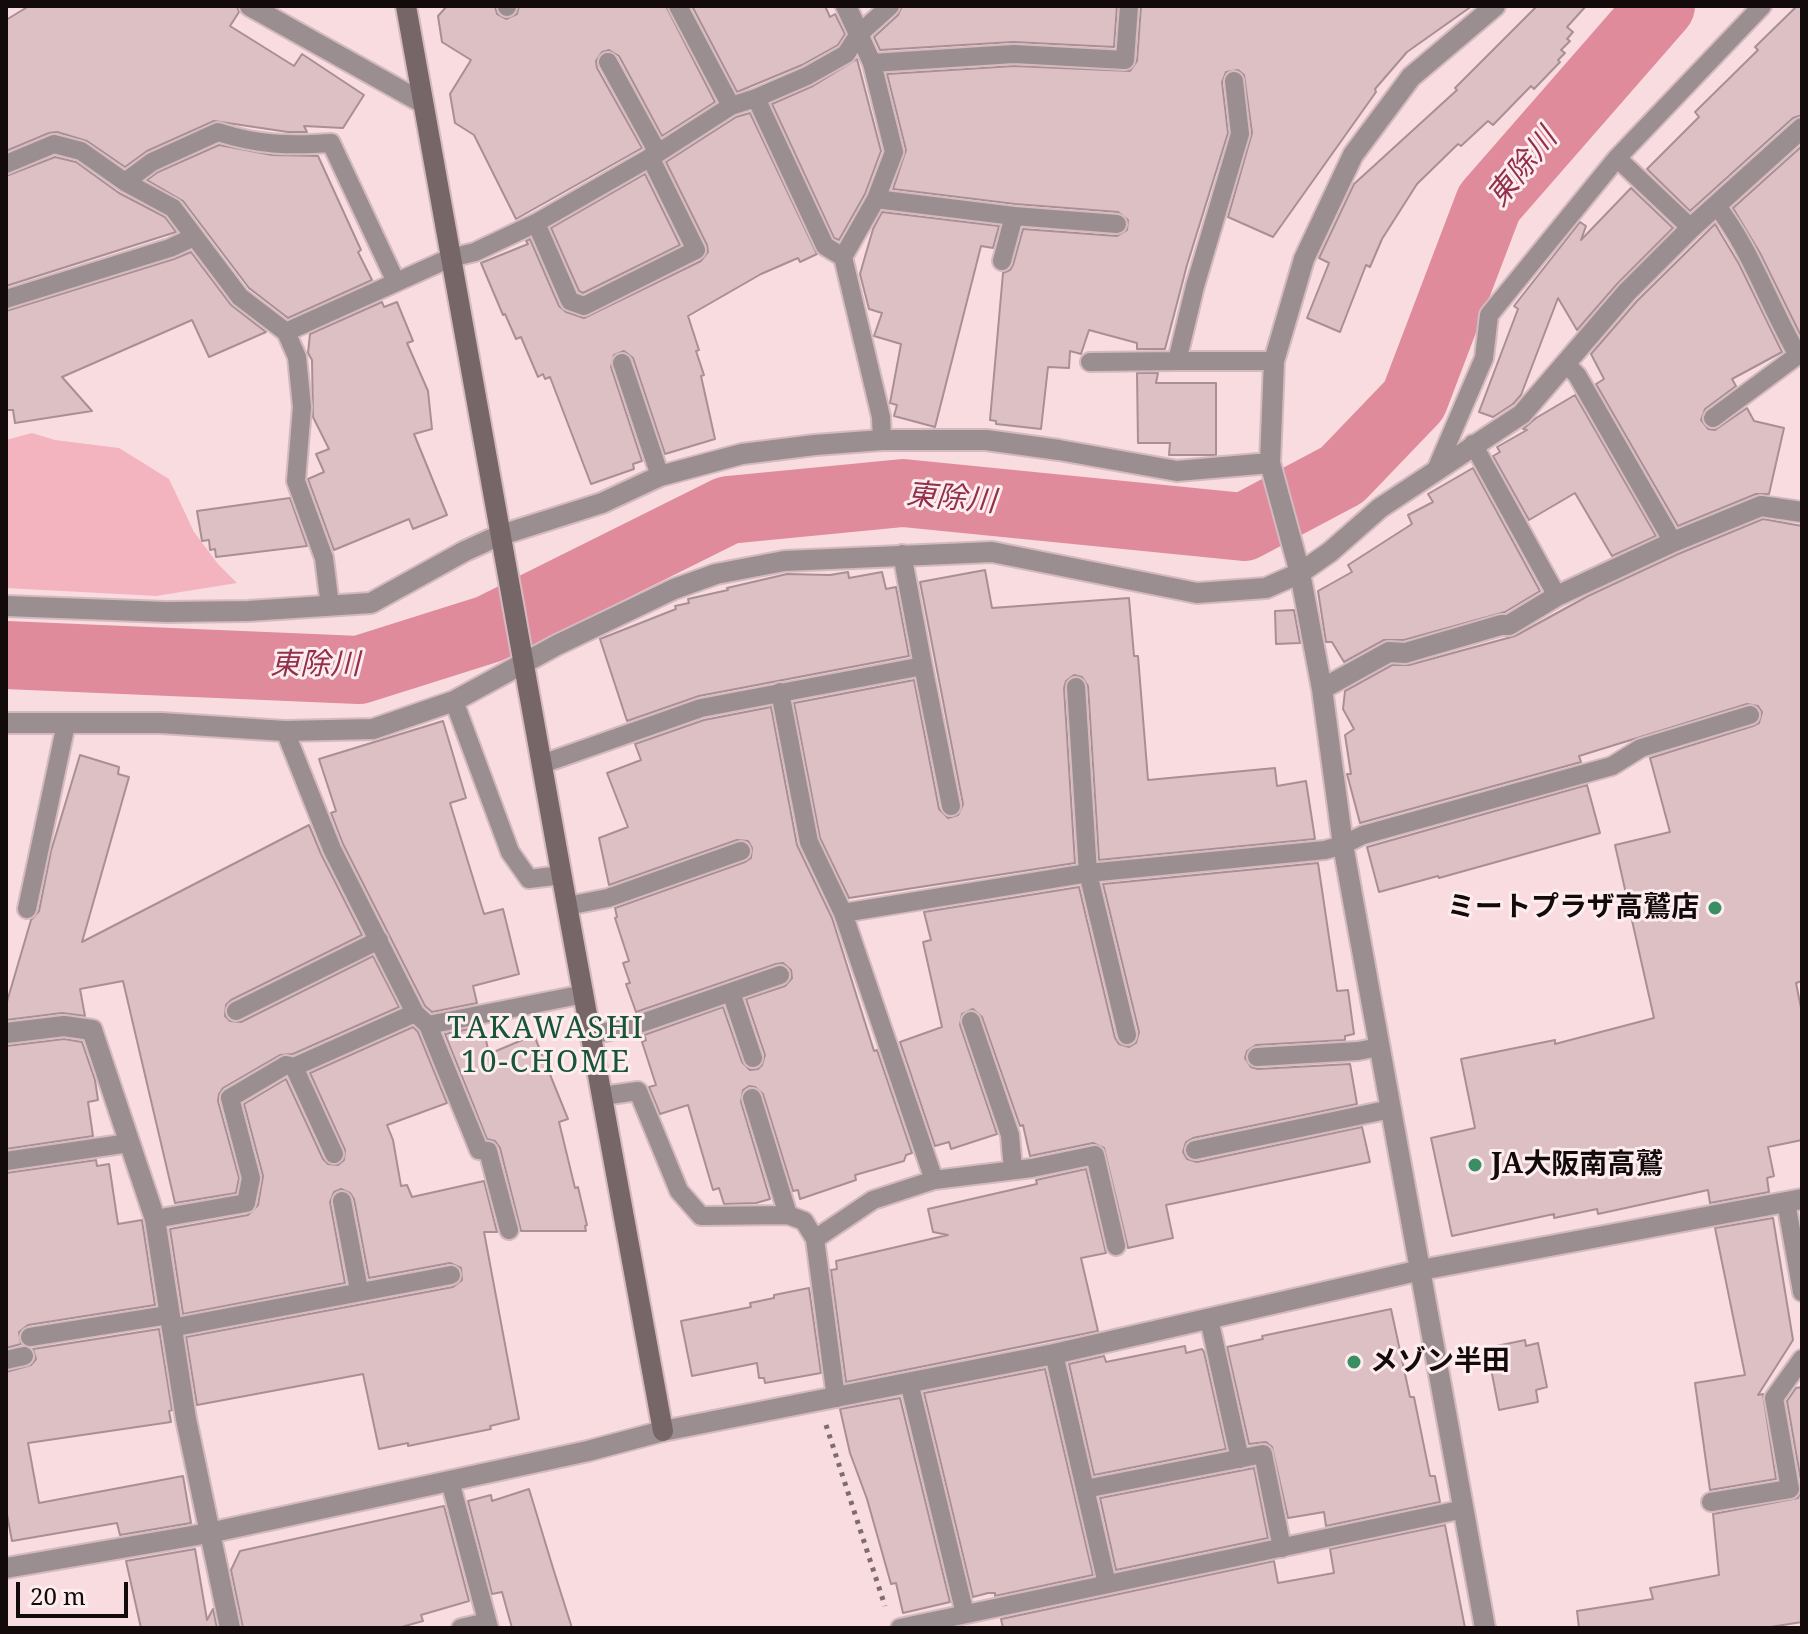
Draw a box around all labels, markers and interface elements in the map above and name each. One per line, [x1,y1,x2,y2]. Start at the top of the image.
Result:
water label: 東除川 [1481,122,1565,214]
water label: 東除川 [905,477,997,521]
water label: 東除川 [270,647,360,683]
place label: ミートプラザ高鷲店 [1447,891,1699,925]
marker: ミートプラザ高鷲店 [1706,899,1724,917]
district label: TAKAWASHI 10-CHOME [447,1011,645,1082]
place label: JA大阪南高鷲 [1491,1148,1663,1182]
marker: JA大阪南高鷲 [1466,1156,1484,1174]
place label: メゾン半田 [1370,1345,1510,1379]
marker: メゾン半田 [1345,1353,1363,1371]
scale bar [20,1566,132,1616]
text: 20 m [30,1579,86,1612]

